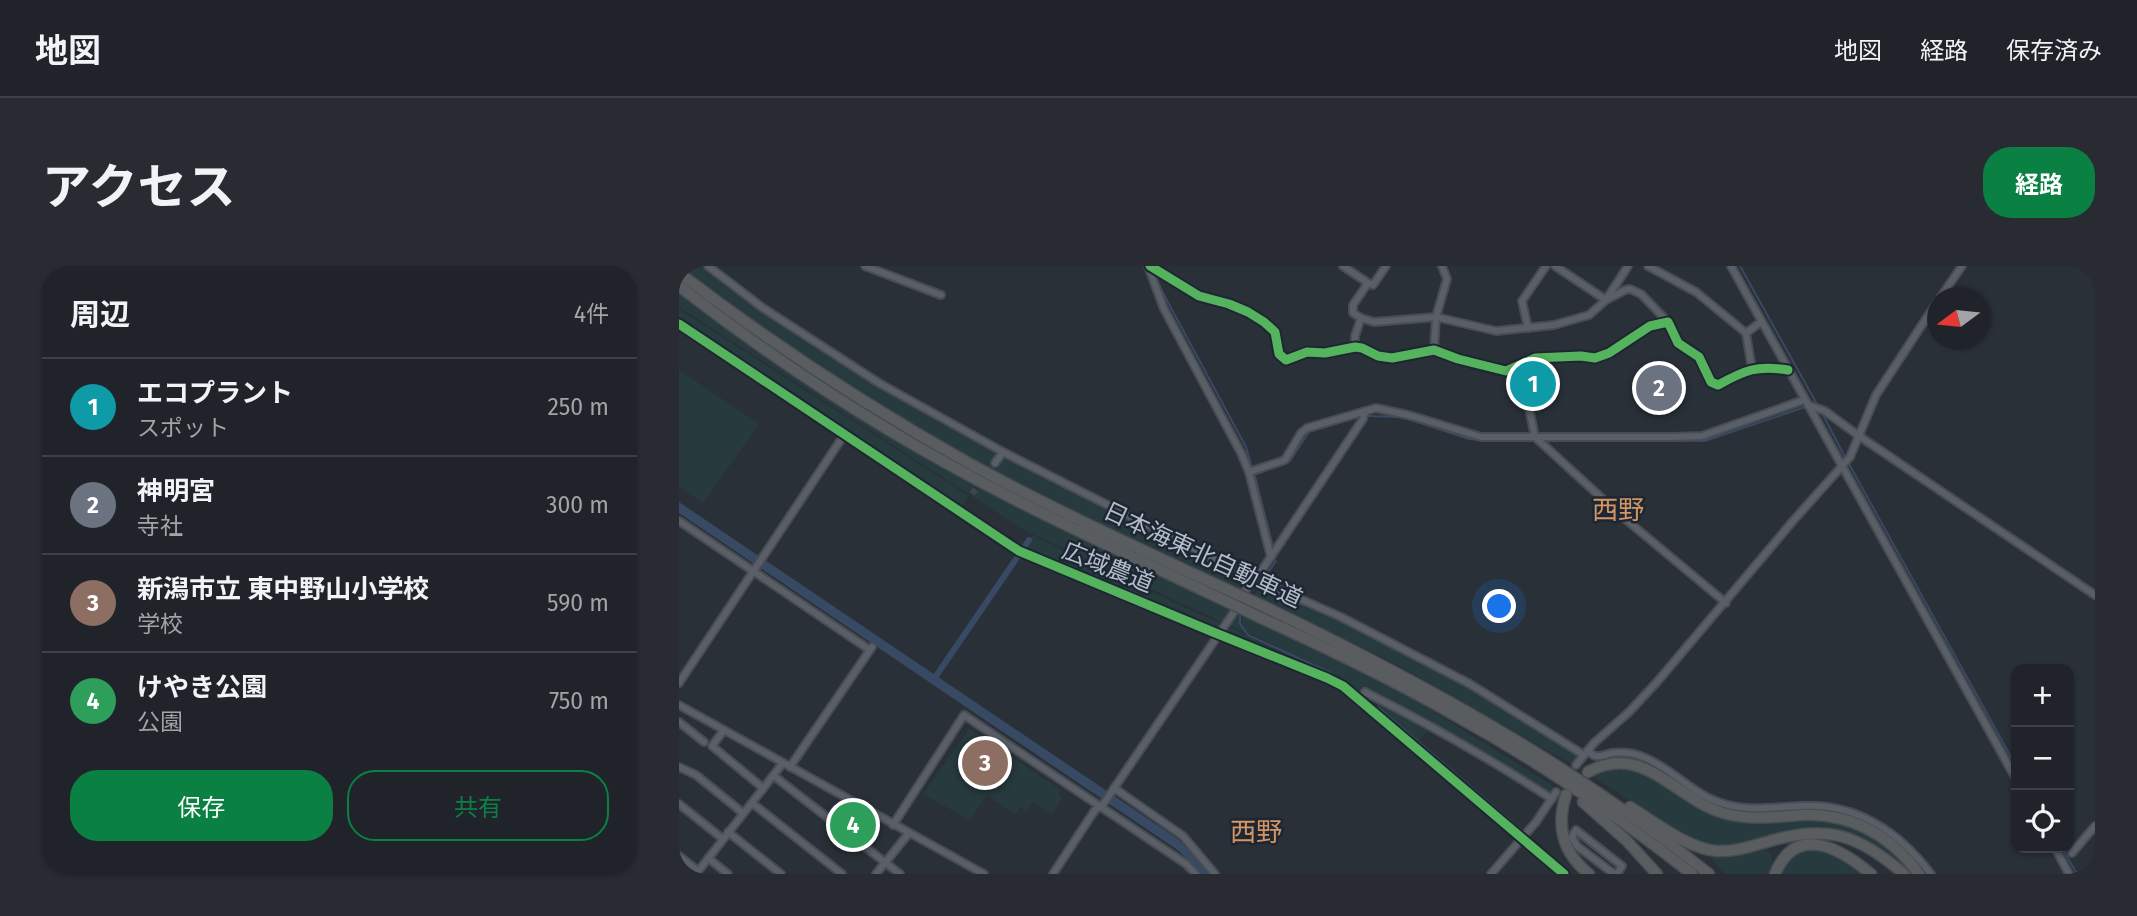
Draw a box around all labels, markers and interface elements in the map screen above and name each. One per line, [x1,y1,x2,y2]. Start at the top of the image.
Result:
text: 地図 [35,31,101,71]
text: 地図 [1834,37,1882,65]
text: 経路 [1920,37,1968,65]
text: 保存済み [2006,37,2102,65]
button: 経路 [1983,147,2095,218]
text: アクセス [42,158,236,217]
north arrow [1927,287,1990,350]
text: 周辺 [70,297,130,333]
text: 4件 [574,300,609,328]
pin: 1 [1510,358,1556,410]
pin: 2 [1636,362,1682,414]
text: エコプラント [137,378,293,409]
text: 1 [88,393,98,421]
text: 250 m [547,393,609,421]
text: スポット [137,414,229,442]
text: 神明宮 [137,476,215,507]
text: 2 [87,491,99,519]
text: 300 m [546,491,609,519]
district label: 西野 [1592,495,1644,526]
street label: 日本海東北自動車道 [1099,497,1307,613]
text: 寺社 [137,512,183,540]
street label: 広域農道 [1058,536,1158,598]
text: 新潟市立 東中野山小学校 [137,574,429,605]
text: 3 [87,589,99,617]
text: 590 m [547,589,609,617]
your location [1482,589,1516,623]
text: 学校 [137,610,183,638]
map controls [2011,664,2074,853]
button: + [2011,664,2074,727]
text: けやき公園 [137,672,267,703]
text: 4 [87,687,100,715]
text: 750 m [549,687,609,715]
text: 公園 [137,708,183,736]
button: − [2011,727,2074,790]
pin: 3 [962,737,1008,789]
button: 保存 [70,770,333,841]
button: 共有 [347,770,609,841]
button: locate [2011,790,2074,853]
pin: 4 [830,799,876,851]
district label: 西野 [1230,817,1282,848]

